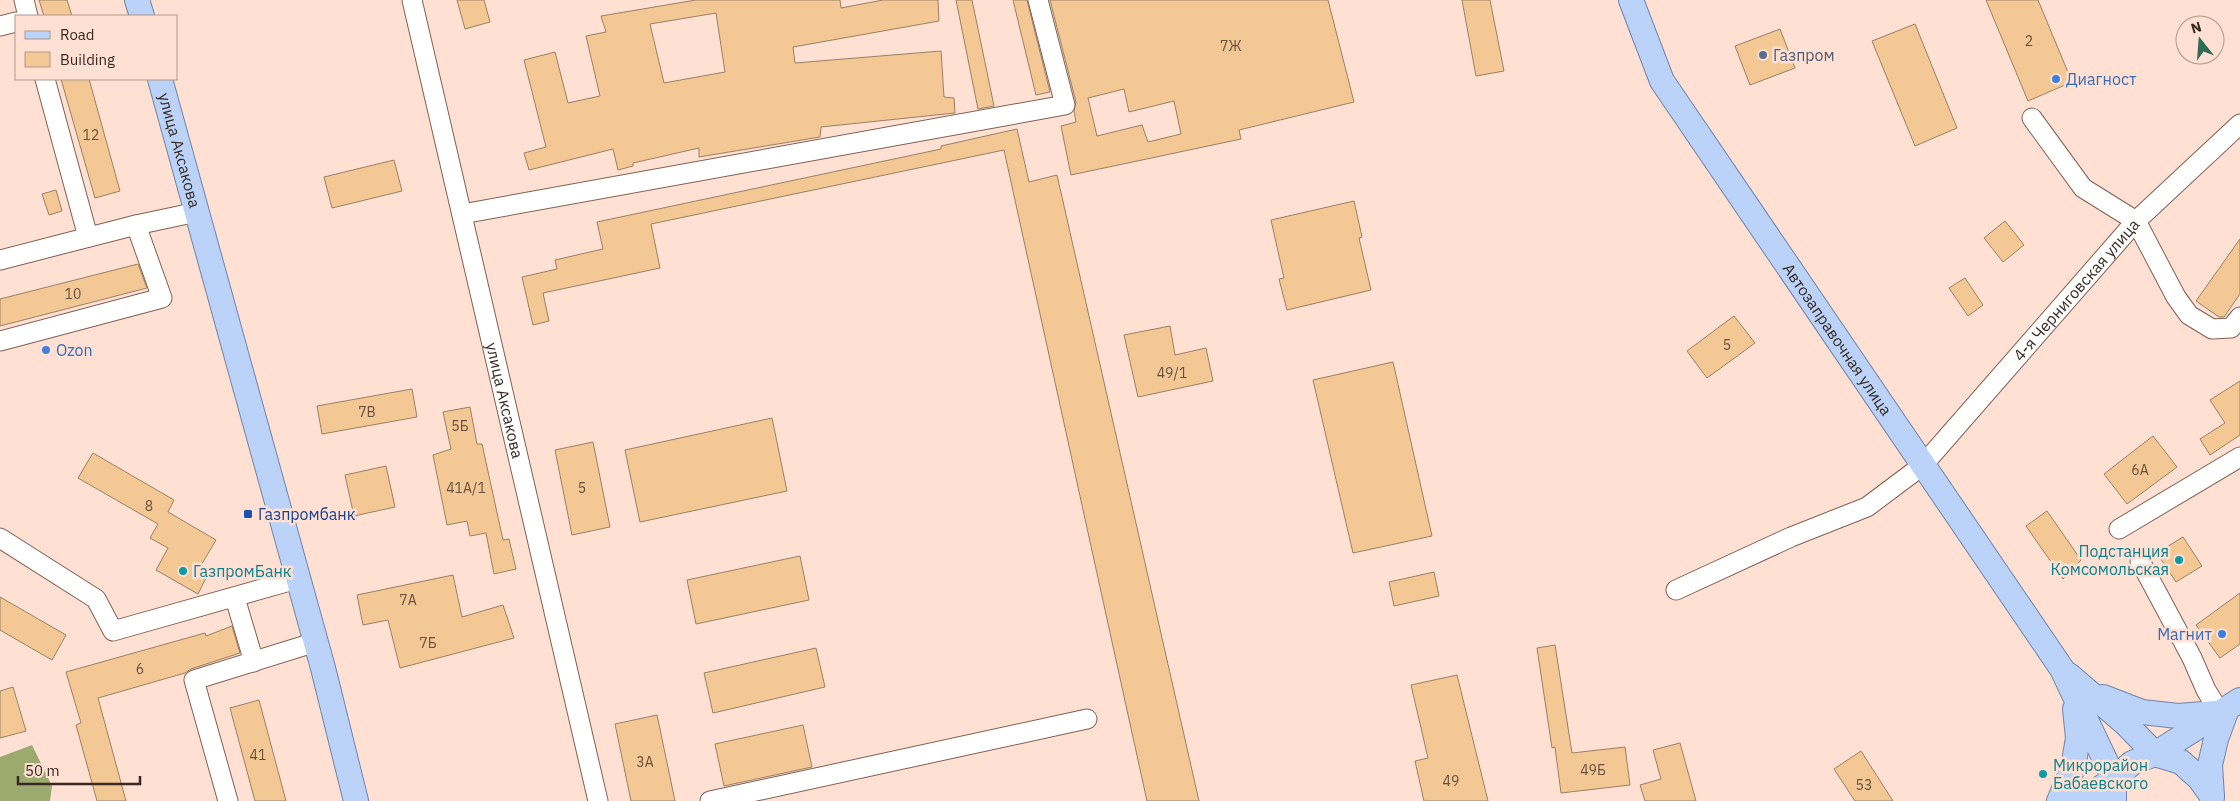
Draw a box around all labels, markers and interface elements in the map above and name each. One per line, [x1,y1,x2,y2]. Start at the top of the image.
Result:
legend [15,15,178,80]
north arrow [2175,15,2225,65]
text: N [2189,17,2204,38]
text: Road [60,25,95,44]
house number: 2 [2025,32,2033,50]
house number: 7Ж [1220,37,1242,55]
place label: Газпром [1773,45,1835,65]
marker: Газпром [1757,49,1769,61]
text: Building [60,50,115,69]
place label: Диагност [2066,69,2137,89]
marker: Диагност [2050,73,2062,85]
street label: улица Аксакова [154,91,205,211]
house number: 12 [83,126,99,144]
street label: 4-я Черниговская улица [2009,214,2144,365]
street label: Автозаправочная улица [1779,259,1897,420]
house number: 10 [65,285,81,303]
house number: 5 [1723,336,1731,354]
place label: Ozon [56,340,93,360]
street label: улица Аксакова [482,340,528,461]
marker: Ozon [40,344,52,356]
house number: 49/1 [1157,364,1187,382]
house number: 7В [358,403,376,421]
house number: 5Б [451,417,469,435]
house number: 6А [2131,461,2149,479]
house number: 41А/1 [446,479,486,497]
house number: 5 [578,479,586,497]
house number: 8 [145,497,153,515]
place label: Газпромбанк [258,504,356,524]
marker: Газпромбанк [242,508,254,520]
place label: Подстанция Комсомольская [2051,541,2169,579]
marker: Подстанция Комсомольская [2173,554,2185,566]
place label: ГазпромБанк [193,561,292,581]
marker: ГазпромБанк [177,565,189,577]
house number: 7А [399,591,417,609]
place label: Магнит [2157,624,2212,644]
marker: Магнит [2216,628,2228,640]
house number: 7Б [419,634,437,652]
house number: 6 [136,660,144,678]
house number: 41 [250,746,266,764]
house number: 3А [636,753,654,771]
scale bar [18,754,140,786]
place label: Микрорайон Бабаевского [2053,755,2148,793]
text: 50 m [25,761,60,780]
house number: 49Б [1580,761,1606,779]
marker: Микрорайон Бабаевского [2037,768,2049,780]
house number: 49 [1443,772,1459,790]
house number: 53 [1856,776,1872,794]

